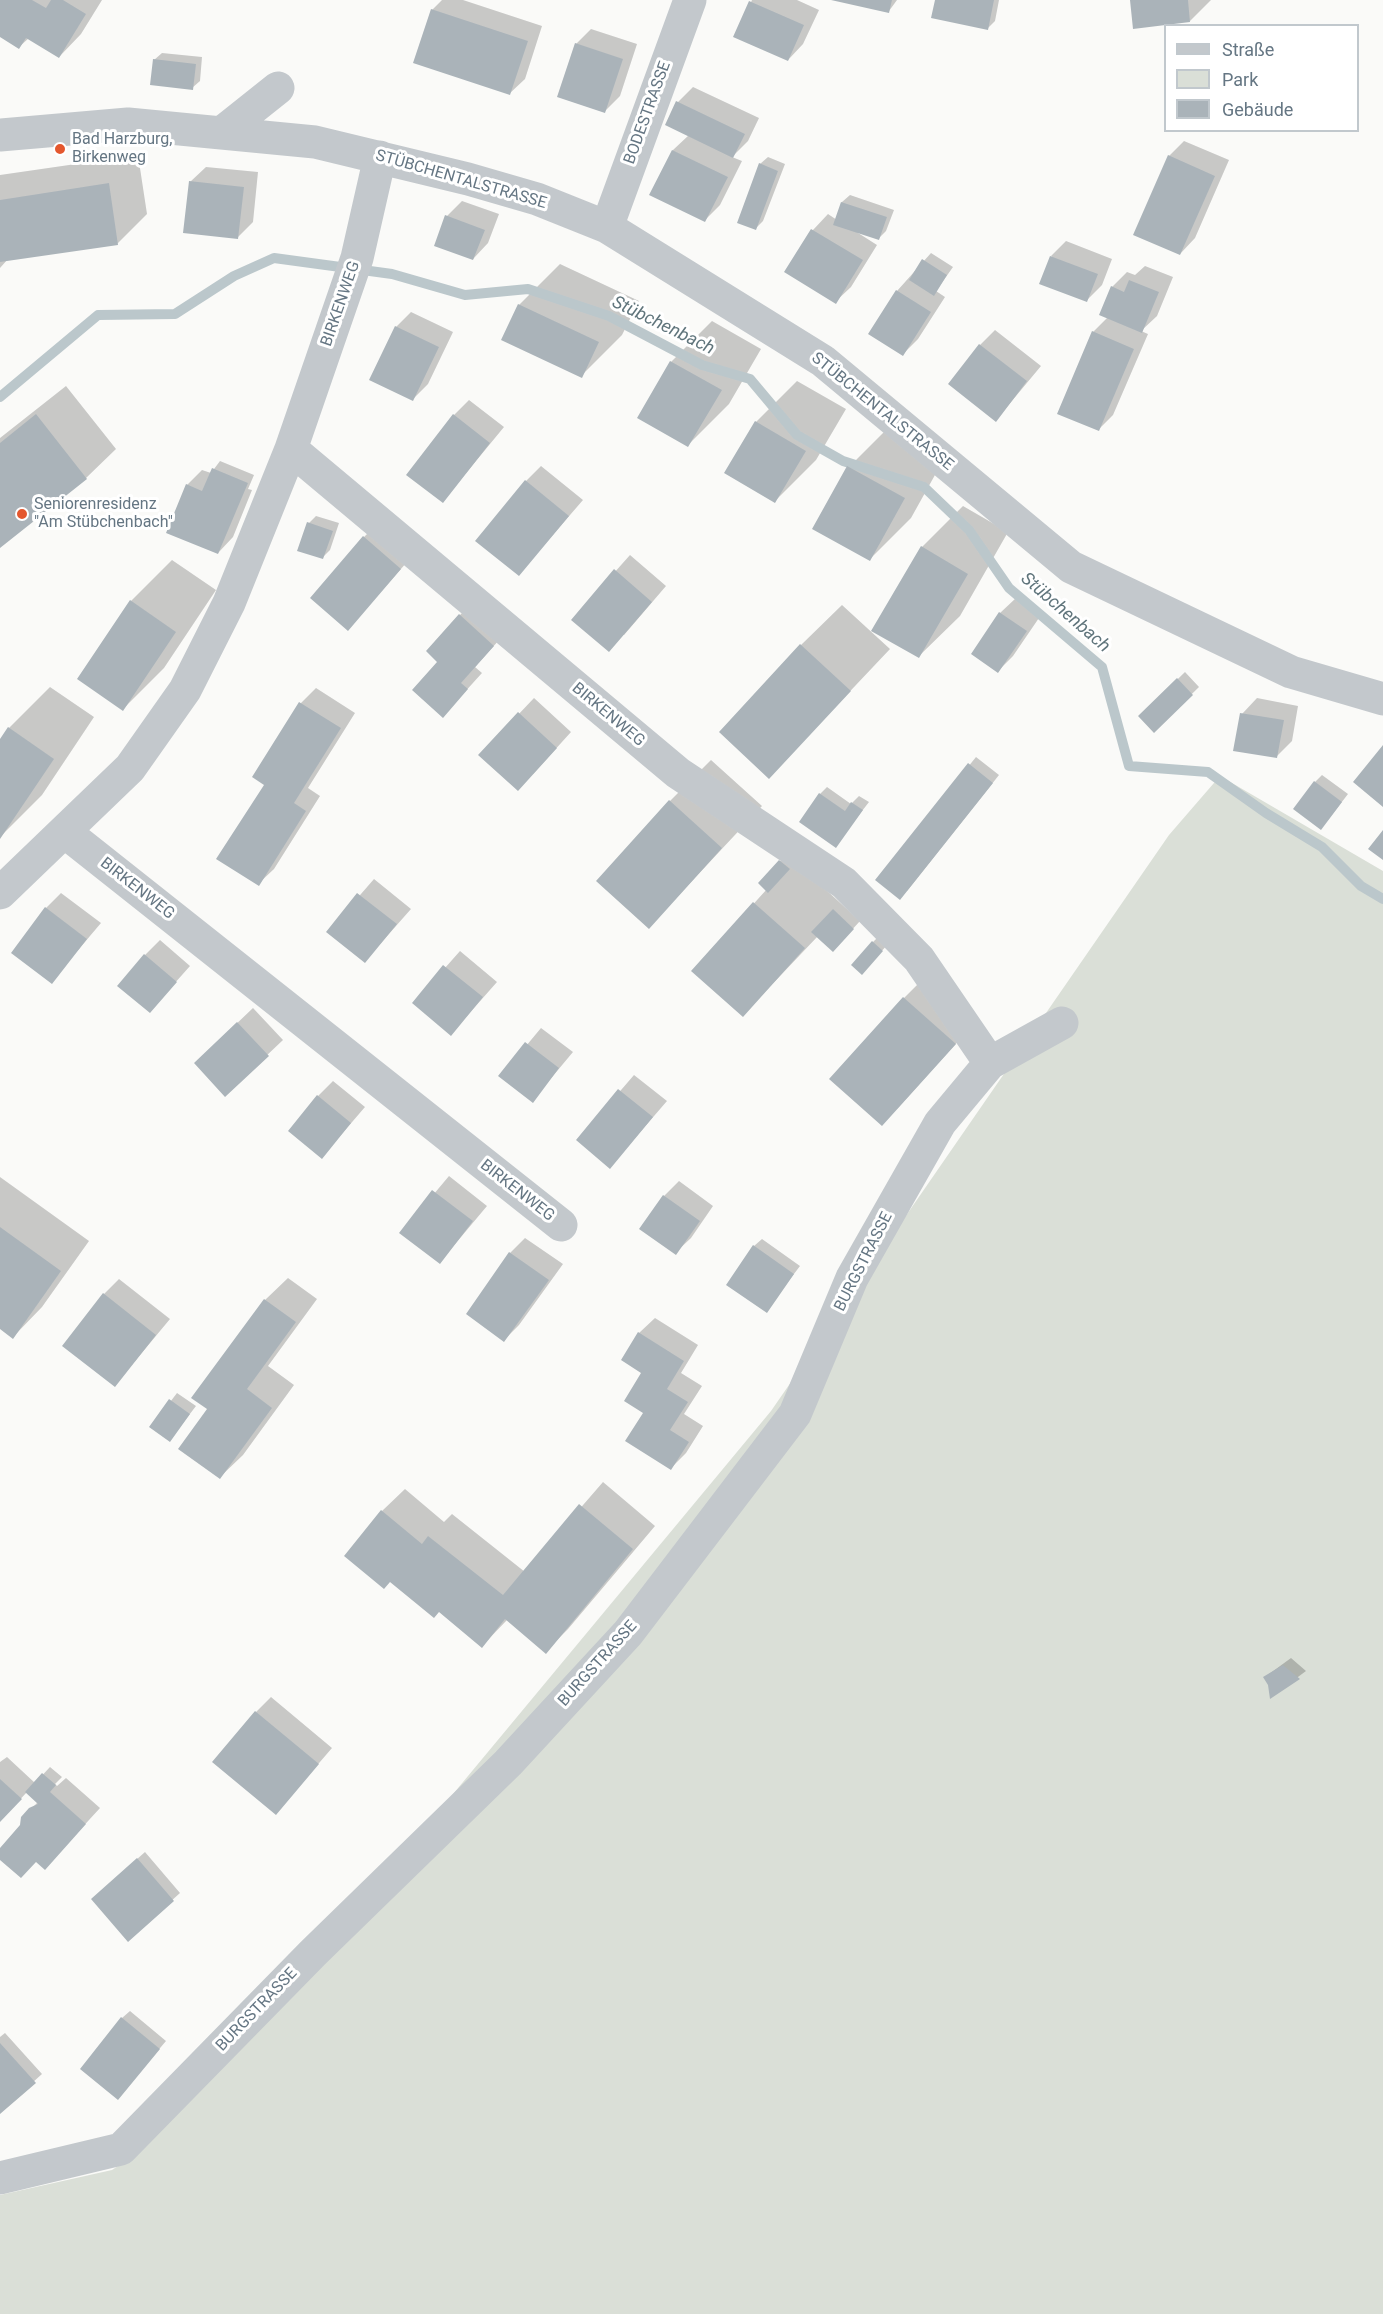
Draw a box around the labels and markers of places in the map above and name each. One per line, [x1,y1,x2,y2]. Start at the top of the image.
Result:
place label: Bad Harzburg, Birkenweg [72,130,172,168]
marker: Bad Harzburg, Birkenweg [53,142,67,156]
place label: Seniorenresidenz "Am Stübchenbach" [34,495,173,533]
marker: Seniorenresidenz "Am Stübchenbach" [15,507,29,521]

